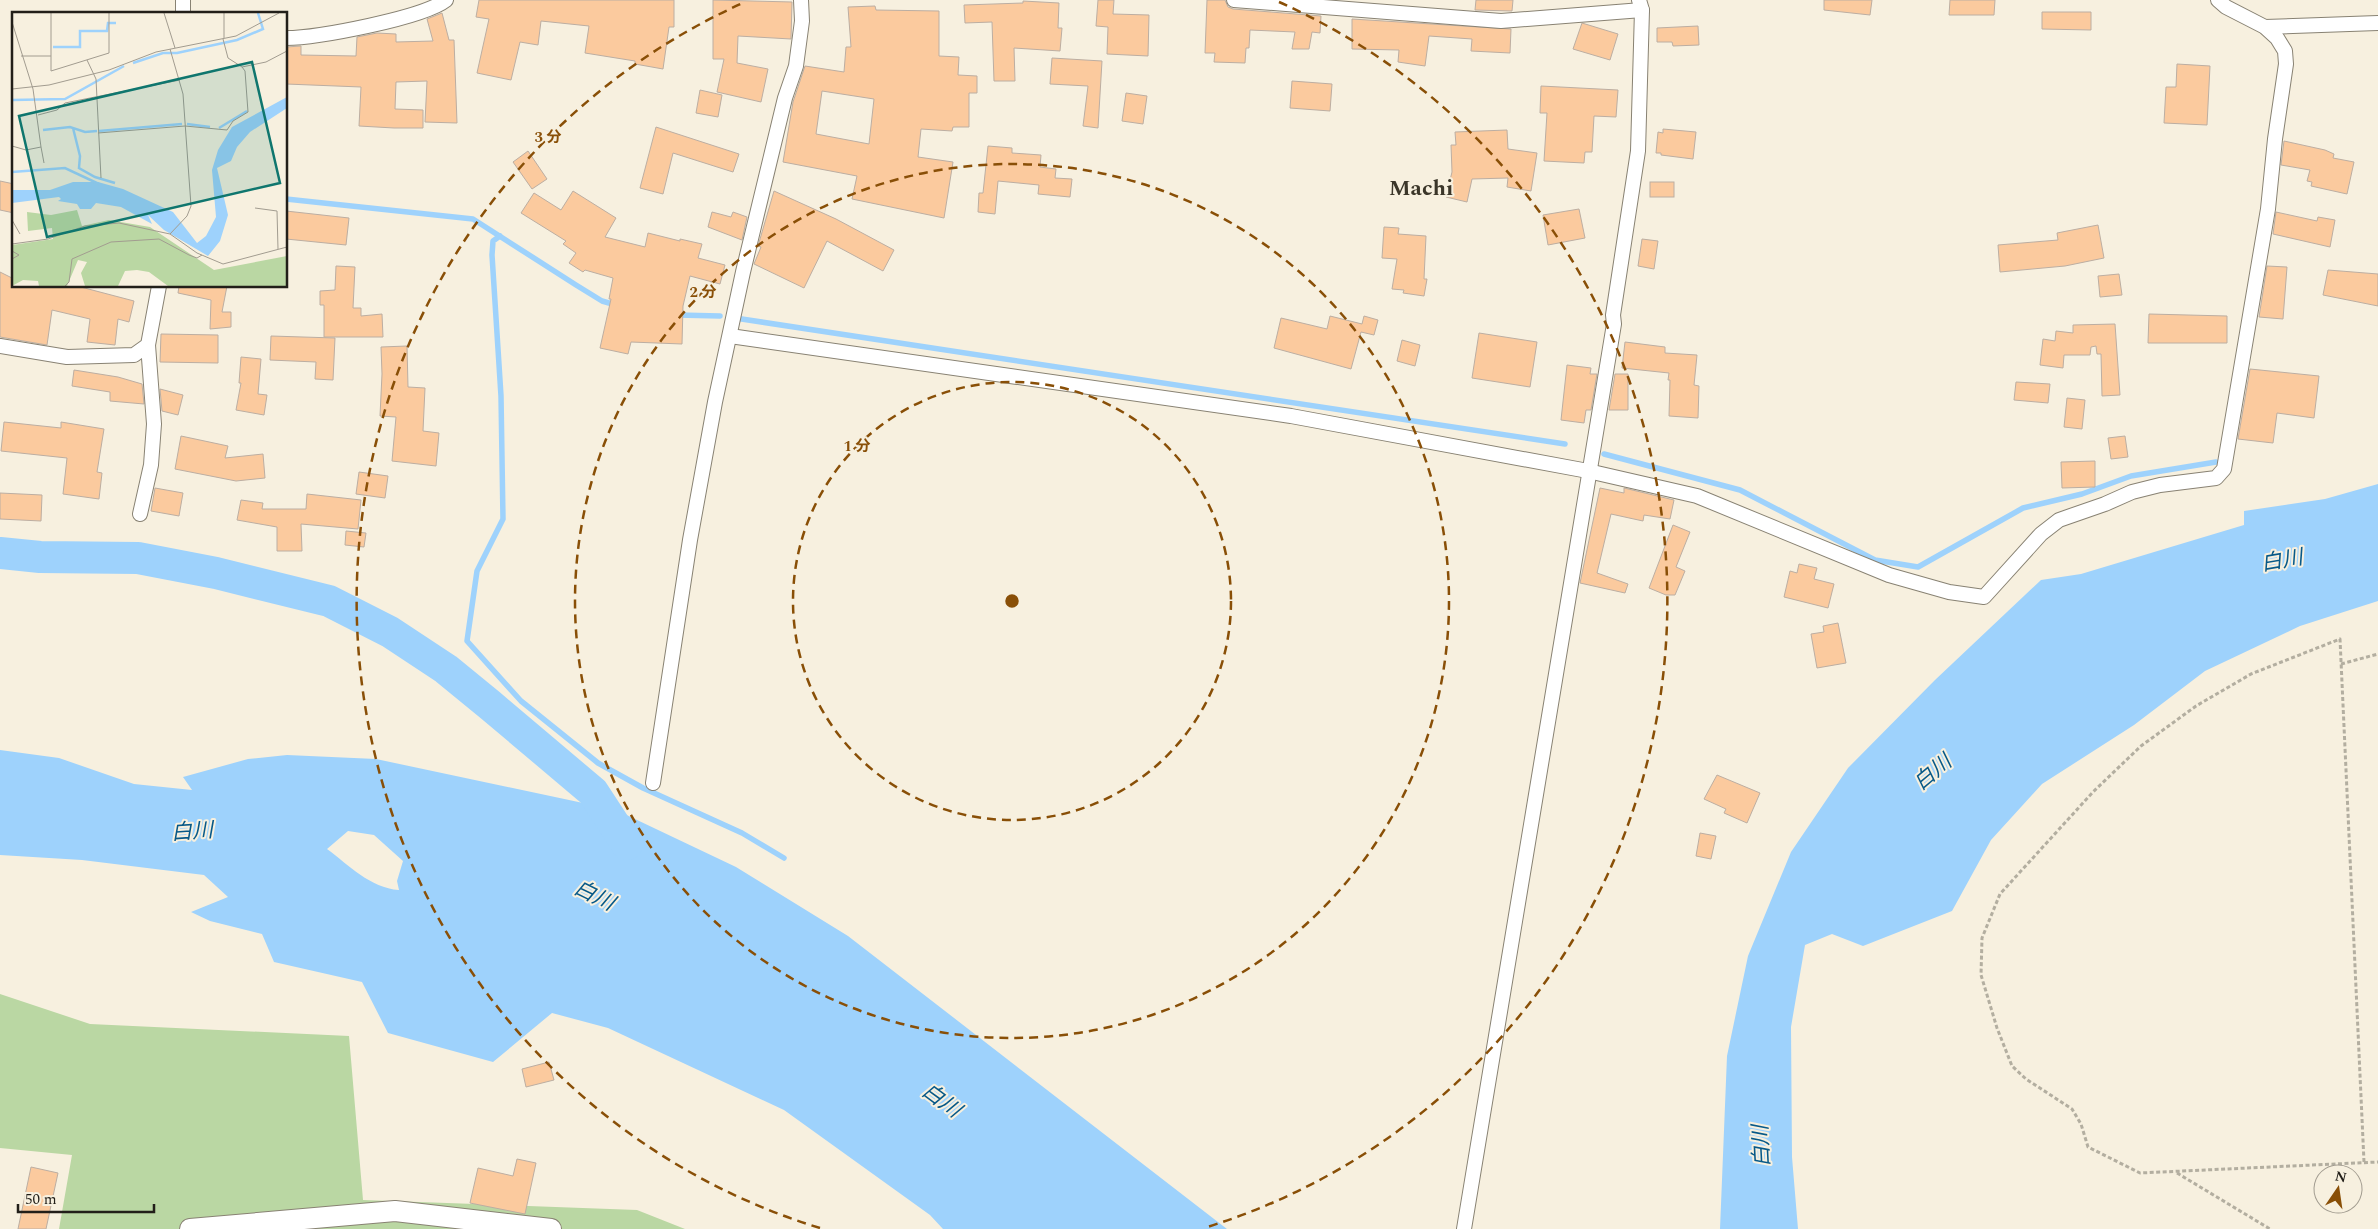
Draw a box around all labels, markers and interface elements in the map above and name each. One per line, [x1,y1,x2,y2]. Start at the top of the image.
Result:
inset map [12,12,288,288]
text: 3 分 [534,126,562,149]
district label: Machi [1389,172,1453,205]
text: 2 分 [689,281,717,304]
text: 1 分 [843,435,871,458]
water label: 白川 [2259,541,2307,580]
centre of rings [1003,592,1021,610]
water label: 白川 [1907,746,1961,799]
water label: 白川 [170,814,216,849]
water label: 白川 [568,872,622,920]
water label: 白川 [915,1076,969,1127]
water label: 白川 [1745,1122,1779,1168]
north arrow [2313,1164,2363,1214]
text: N [2333,1165,2349,1188]
scale bar [18,1182,154,1214]
text: 50 m [25,1188,57,1211]

